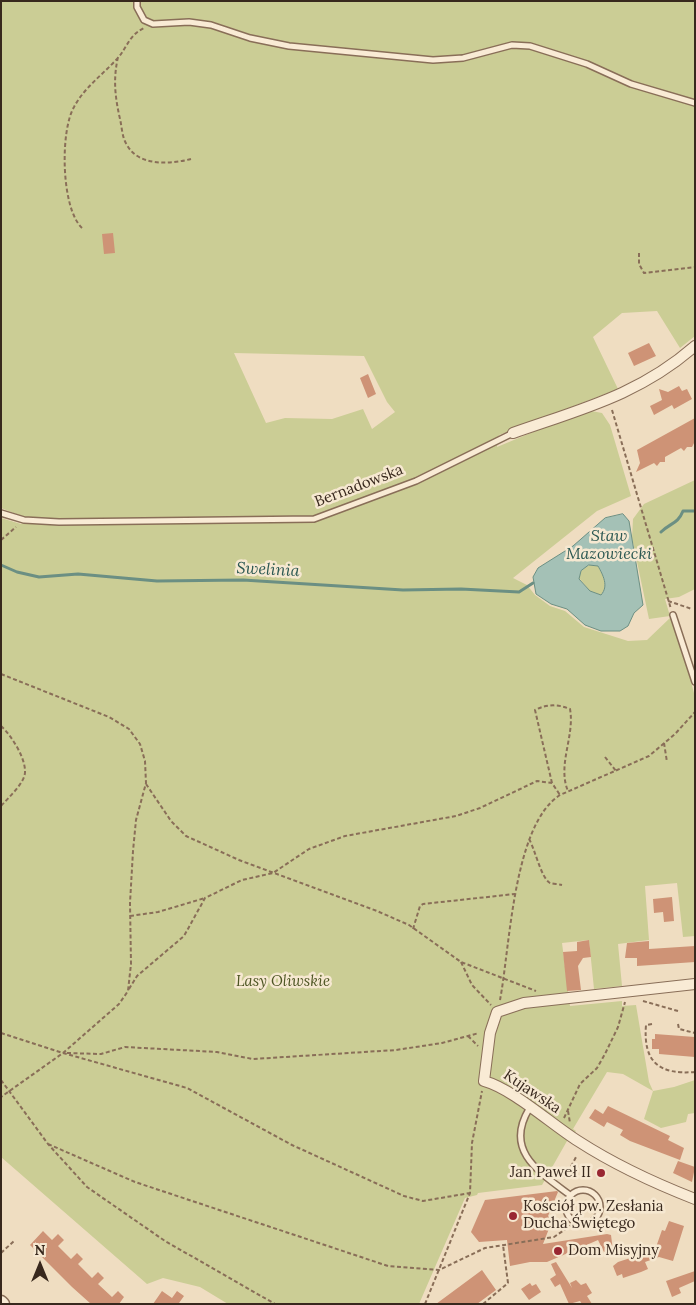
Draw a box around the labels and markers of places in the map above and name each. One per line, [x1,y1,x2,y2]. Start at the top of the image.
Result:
place label: Jan Paweł II [510,1164,591,1182]
marker: Jan Paweł II [595,1167,607,1179]
place label: Kościół pw. Zesłania Ducha Świętego [523,1198,664,1233]
marker: Kościół pw. Zesłania Ducha Świętego [507,1210,519,1222]
place label: Dom Misyjny [568,1242,659,1260]
marker: Dom Misyjny [552,1245,564,1257]

